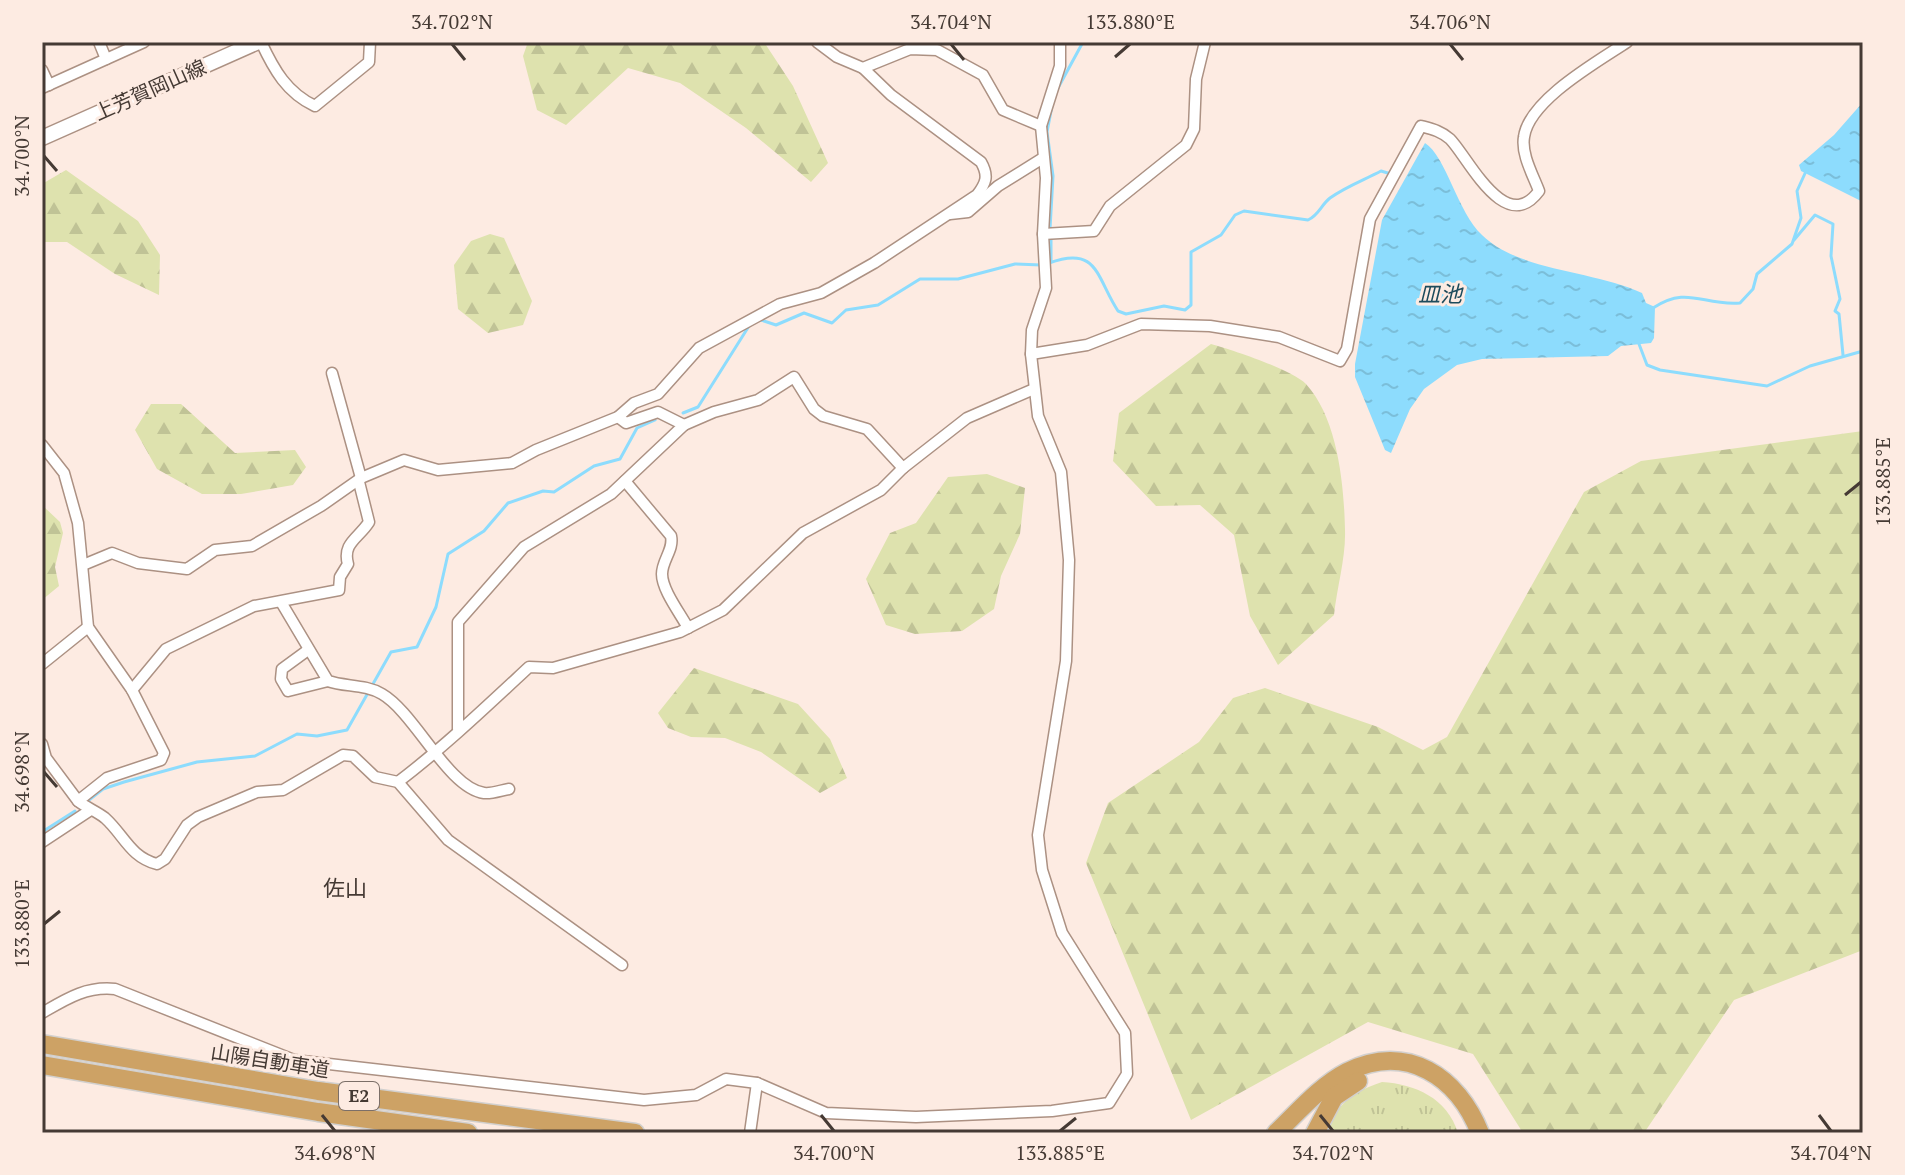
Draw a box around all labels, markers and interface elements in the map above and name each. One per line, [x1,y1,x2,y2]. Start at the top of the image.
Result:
text: 34.702°N [411,8,493,35]
text: 34.704°N [910,8,992,35]
text: 133.880°E [1085,8,1175,35]
text: 34.706°N [1409,8,1491,35]
street label: 上芳賀岡山線 [89,53,210,126]
text: 34.700°N [8,115,35,197]
water label: 皿池 [1418,279,1464,308]
text: 133.885°E [1869,437,1896,527]
text: 34.698°N [8,731,35,813]
district label: 佐山 [323,873,367,902]
text: 133.880°E [8,879,35,969]
street label: 山陽自動車道 [209,1038,331,1083]
road number: E2 [339,1082,379,1110]
text: 34.698°N [294,1139,376,1166]
text: 34.700°N [793,1139,875,1166]
text: 133.885°E [1015,1139,1105,1166]
text: 34.702°N [1292,1139,1374,1166]
text: 34.704°N [1790,1139,1872,1166]

